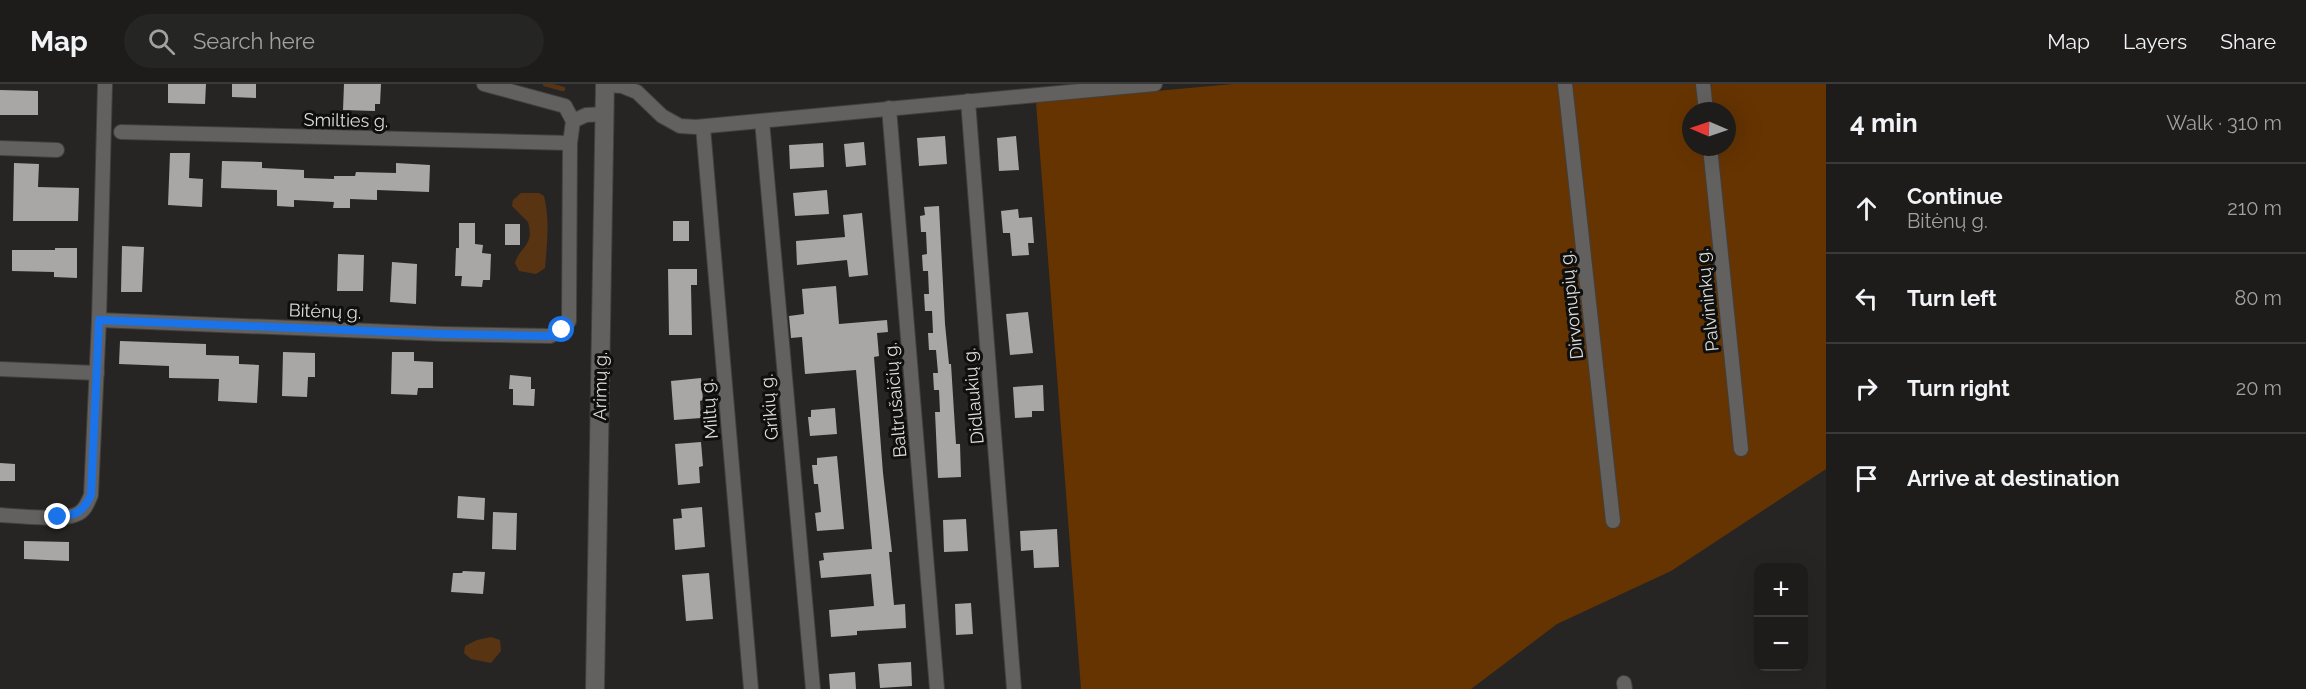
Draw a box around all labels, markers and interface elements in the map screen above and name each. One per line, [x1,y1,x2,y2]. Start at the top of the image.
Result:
search box [124,14,544,68]
text: Map [30,25,88,58]
icon: search [145,25,178,58]
text: Search here [193,28,315,54]
text: Map [2047,29,2090,54]
text: Layers [2123,29,2187,54]
text: Share [2220,29,2276,54]
north arrow [1682,102,1736,156]
text: 4 min [1850,108,1918,138]
street label: Smilties g. [304,109,388,131]
text: Walk · 310 m [2166,111,2282,135]
text: Continue [1907,183,2003,209]
icon: ahead [1850,192,1883,225]
text: 210 m [2227,196,2282,220]
text: Bitėnų g. [1907,209,1988,233]
street label: Palvininkų g. [1691,248,1723,352]
street label: Dirvonupių g. [1555,250,1587,360]
icon: left [1850,282,1883,315]
text: Turn left [1907,285,1997,311]
text: 80 m [2234,286,2282,310]
street label: Bitėnų g. [288,299,362,323]
route start [548,316,574,342]
street label: Baltrušaičių g. [879,341,911,459]
street label: Didlaukių g. [958,347,988,445]
street label: Arimų g. [589,351,611,421]
icon: right [1850,372,1883,405]
street label: Grikių g. [756,373,782,441]
text: Turn right [1907,375,2010,401]
text: 20 m [2236,376,2282,400]
street label: Miltų g. [696,378,722,440]
icon: arrive [1850,462,1883,495]
text: Arrive at destination [1907,465,2120,491]
route end [44,503,70,529]
map controls [1754,563,1808,671]
button: + [1754,563,1808,617]
button: − [1754,617,1808,671]

